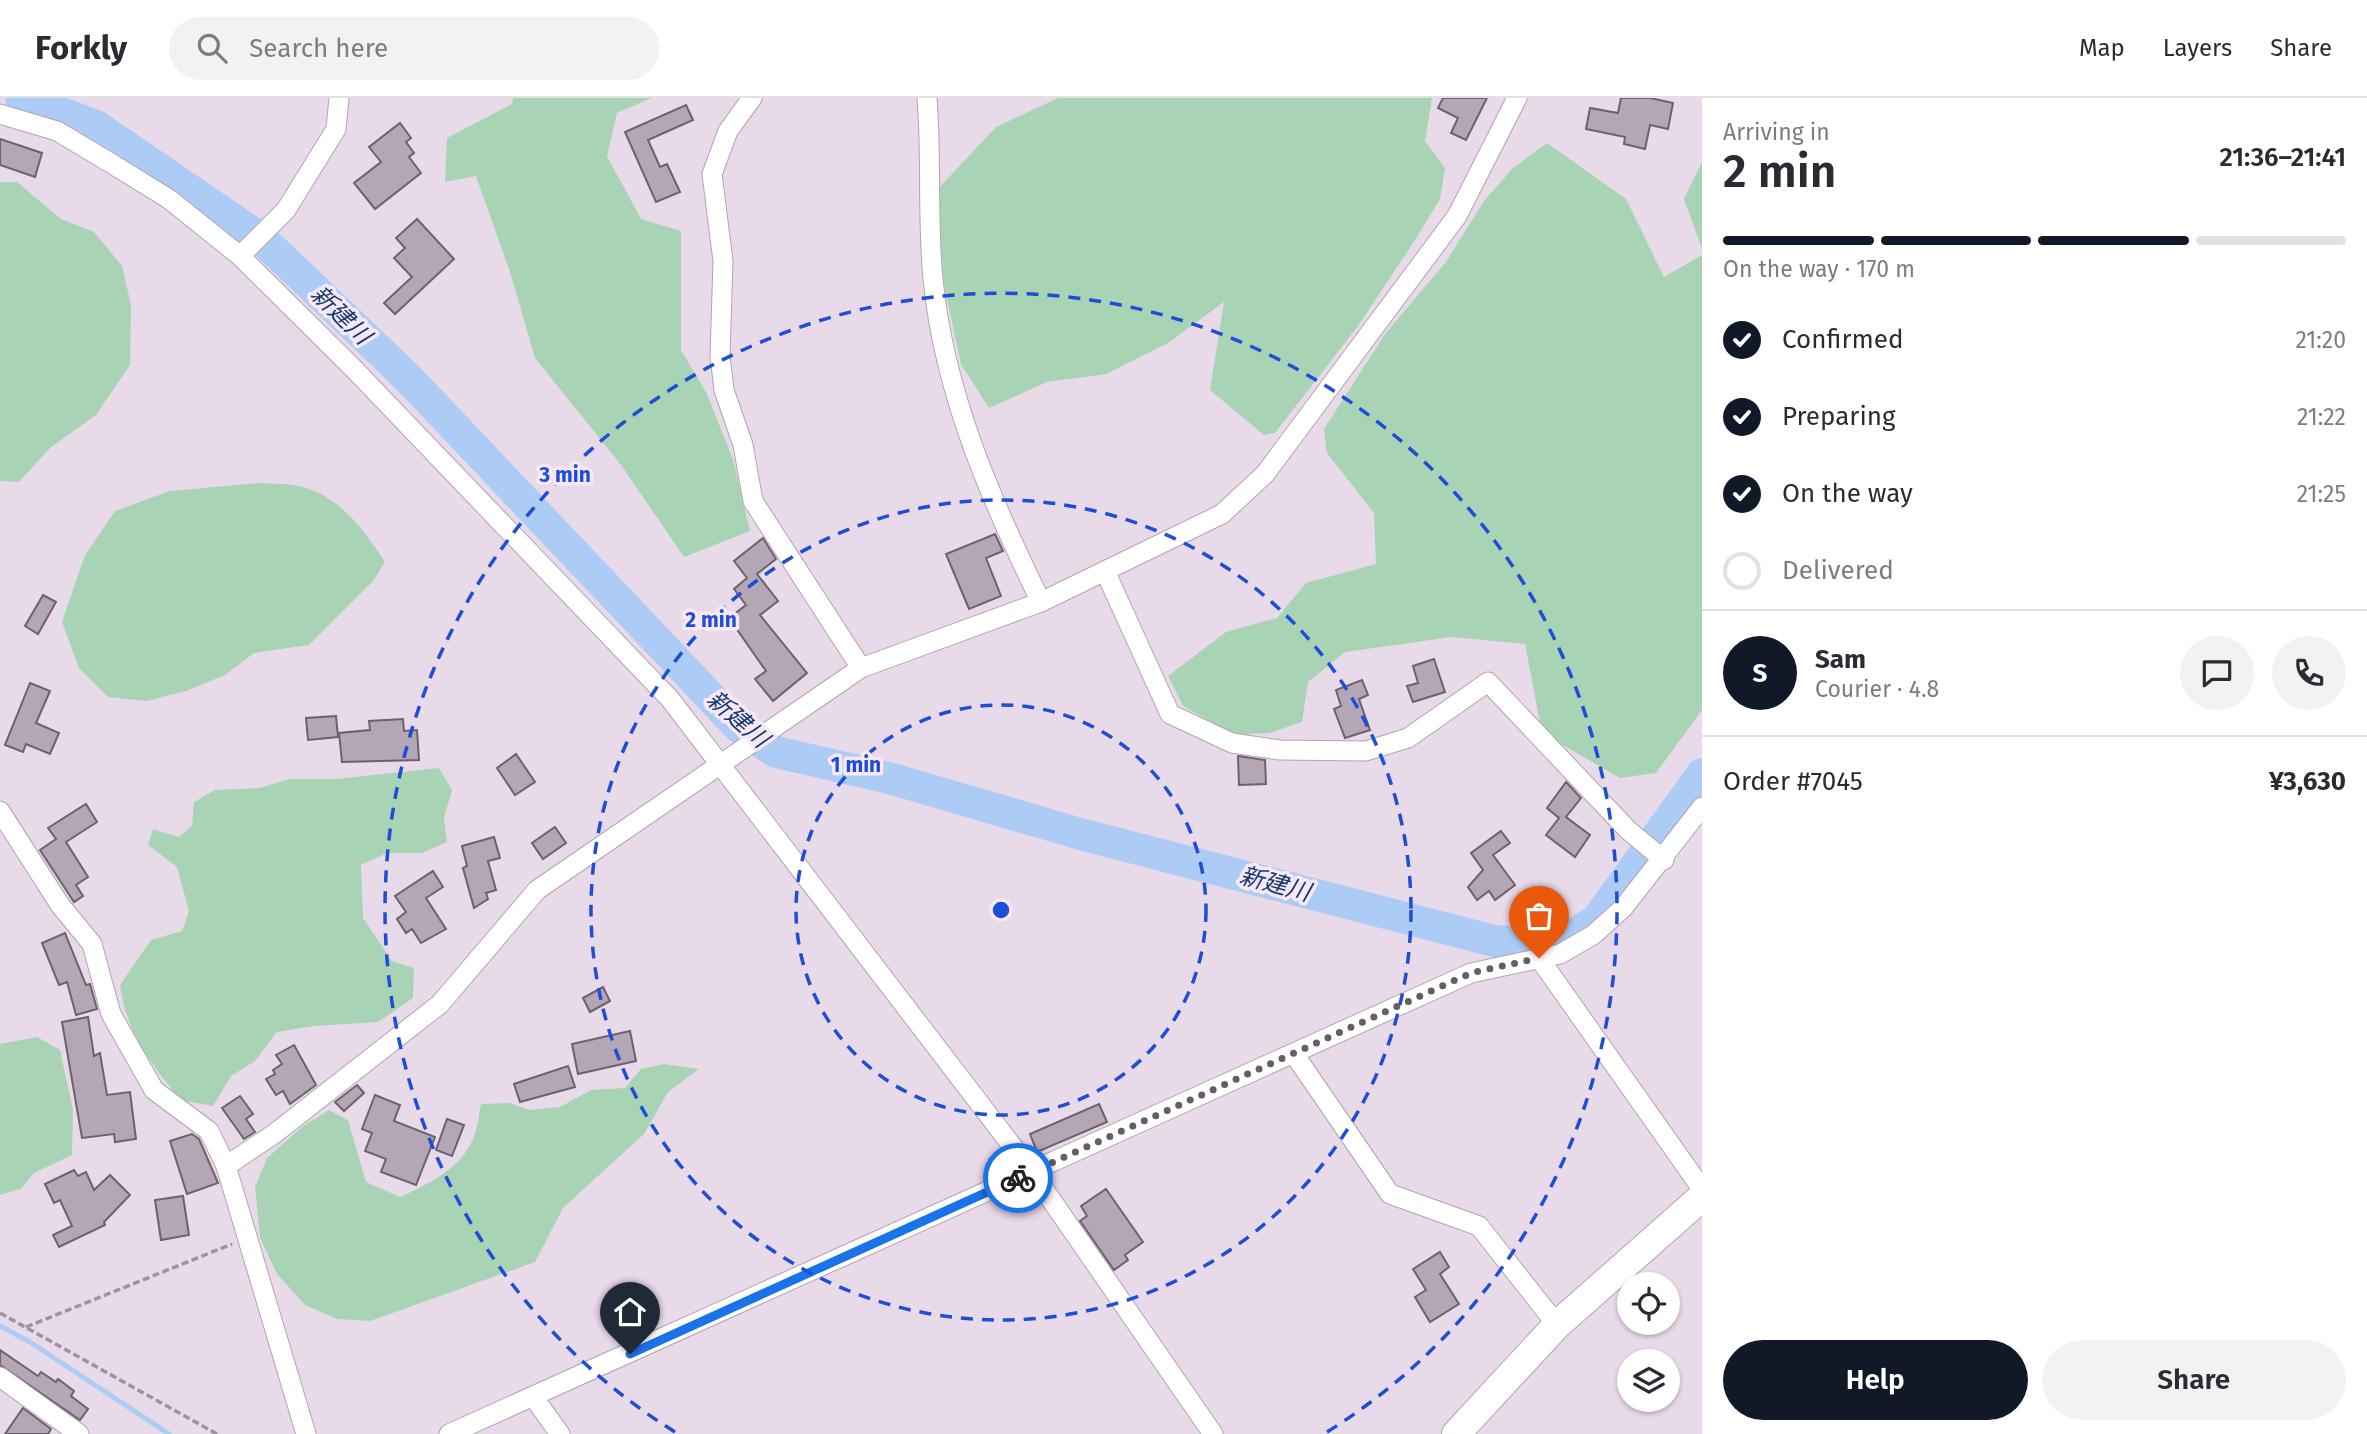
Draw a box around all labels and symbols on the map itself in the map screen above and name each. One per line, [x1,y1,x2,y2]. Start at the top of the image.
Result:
water label: 新建川 [305,280,379,352]
text: 3 min [538,462,591,488]
text: 2 min [685,607,737,633]
water label: 新建川 [702,685,777,755]
text: 1 min [831,752,881,778]
water label: 新建川 [1237,861,1316,908]
pin [1509,886,1569,958]
centre of rings [989,898,1013,922]
courier [983,1143,1053,1213]
pin [600,1282,660,1354]

